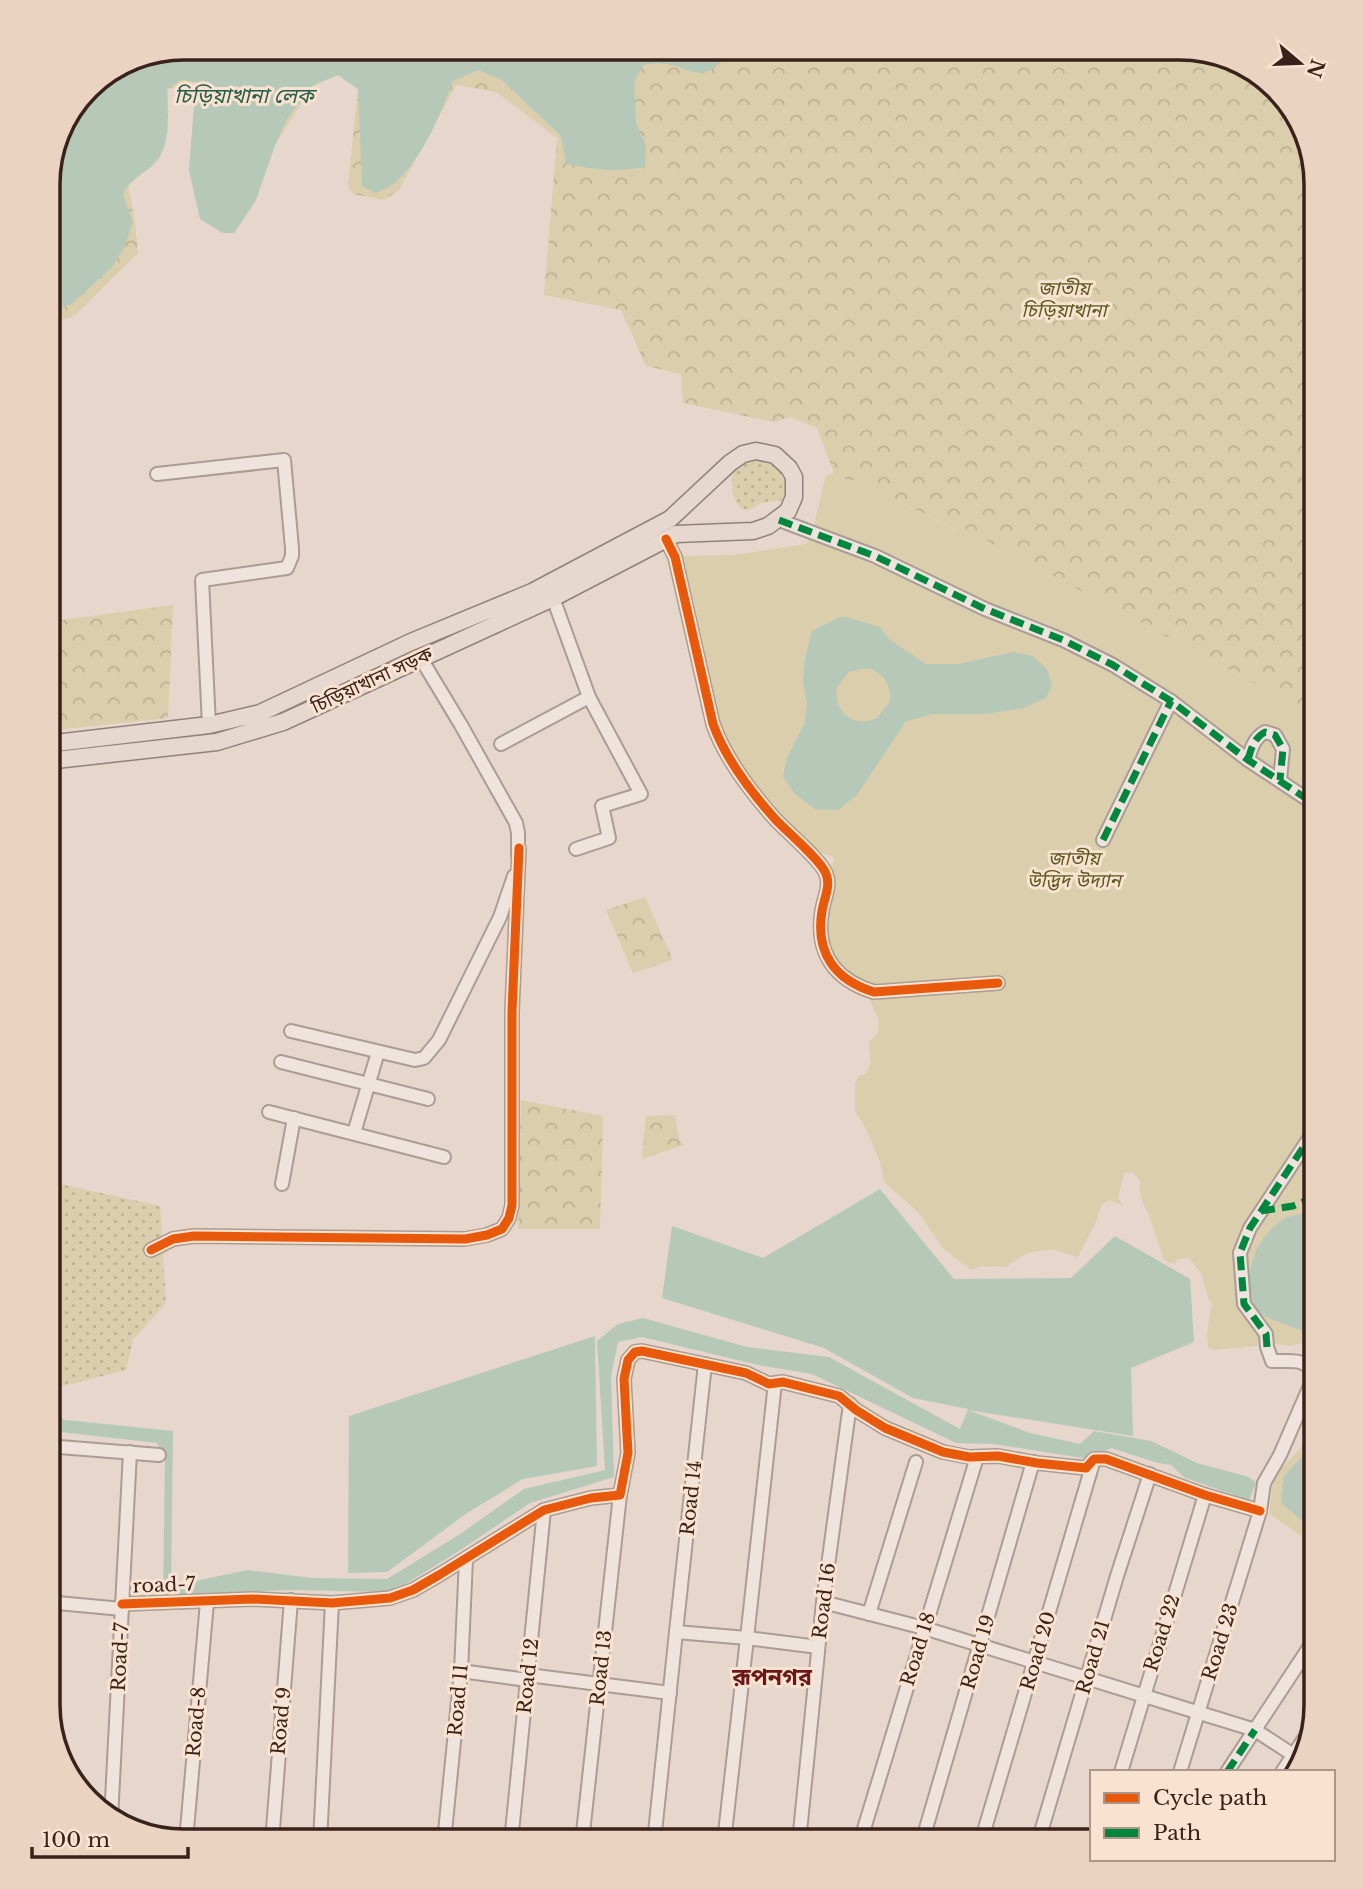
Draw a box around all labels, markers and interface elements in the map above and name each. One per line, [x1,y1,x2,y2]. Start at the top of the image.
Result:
north arrow [1265,28,1335,98]
text: N [1302,56,1329,81]
water label: চিড়িয়াখানা লেক [174,83,318,109]
park label: জাতীয় চিড়িয়াখানা [1022,277,1110,322]
street label: চিড়িয়াখানা সড়ক [307,642,437,719]
park label: জাতীয় উদ্ভিদ উদ্যান [1027,847,1125,892]
street label: Road 14 [676,1459,706,1537]
street label: Road 16 [808,1562,840,1640]
street label: road-7 [132,1572,196,1598]
street label: Road 22 [1139,1592,1185,1674]
street label: Road 23 [1197,1601,1243,1683]
street label: Road 18 [896,1609,940,1689]
street label: Road 20 [1016,1609,1060,1693]
street label: Road 19 [956,1612,1000,1692]
street label: Road 21 [1071,1617,1115,1697]
street label: Road-7 [107,1622,133,1692]
street label: Road 13 [586,1629,616,1707]
street label: Road 12 [513,1637,543,1715]
street label: Road 11 [443,1663,473,1737]
district label: রূপনগর [731,1663,813,1691]
street label: Road-8 [181,1686,211,1758]
street label: Road 9 [267,1686,295,1756]
legend [1090,1770,1335,1861]
text: Cycle path [1153,1785,1267,1811]
scale bar [32,1815,187,1859]
text: Path [1153,1820,1201,1846]
text: 100 m [42,1827,110,1853]

